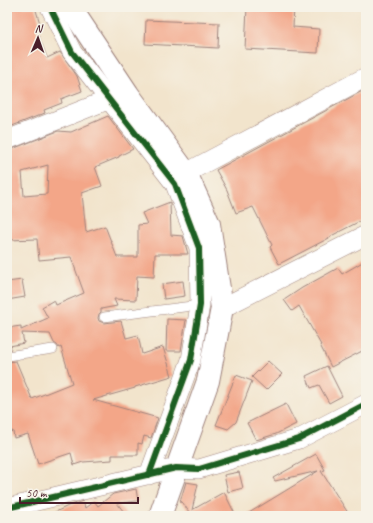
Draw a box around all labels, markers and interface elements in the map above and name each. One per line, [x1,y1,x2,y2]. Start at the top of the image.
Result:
north arrow [18,18,58,58]
text: N [35,21,44,35]
scale bar [20,479,138,505]
text: 50 m [26,485,48,501]

